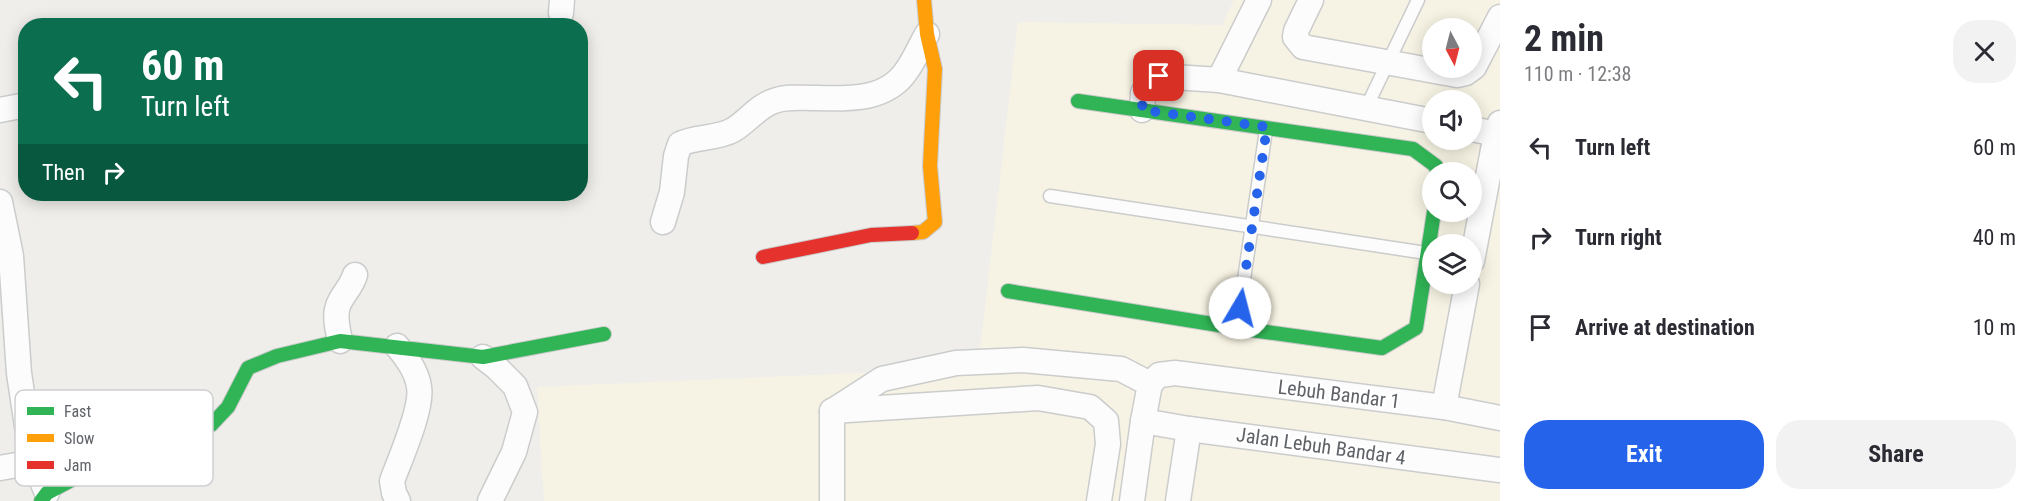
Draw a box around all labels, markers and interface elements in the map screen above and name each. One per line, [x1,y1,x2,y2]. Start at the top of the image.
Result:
north arrow [1422,18,1482,78]
map controls [1422,18,1482,294]
text: 2 min [1524,18,1604,60]
button: close [1953,20,2016,83]
text: 60 m [141,41,224,90]
icon: left [42,42,120,120]
pin [1133,50,1184,101]
icon: arrive [1142,59,1175,92]
text: 110 m · 12:38 [1524,62,1631,86]
button: sound [1422,90,1482,150]
text: Turn left [141,91,230,123]
icon: left [1524,131,1557,164]
text: Turn left [1575,135,1650,160]
text: 60 m [1973,135,2016,160]
icon: right [97,156,130,189]
text: Then [42,160,85,185]
button: search [1422,162,1482,222]
icon: right [1524,221,1557,254]
text: Turn right [1575,225,1662,250]
text: 40 m [1973,225,2016,250]
button: layers [1422,234,1482,294]
position arrow [1208,276,1272,340]
icon: arrive [1524,311,1557,344]
text: Arrive at destination [1575,315,1755,340]
text: 10 m [1973,315,2016,340]
street label: Lebuh Bandar 1 [1277,375,1401,413]
legend [15,390,213,486]
text: Fast [64,402,91,421]
button: Exit [1524,420,1764,489]
button: Share [1776,420,2016,489]
street label: Jalan Lebuh Bandar 4 [1235,422,1407,470]
text: Slow [64,429,94,448]
text: Jam [64,456,91,475]

